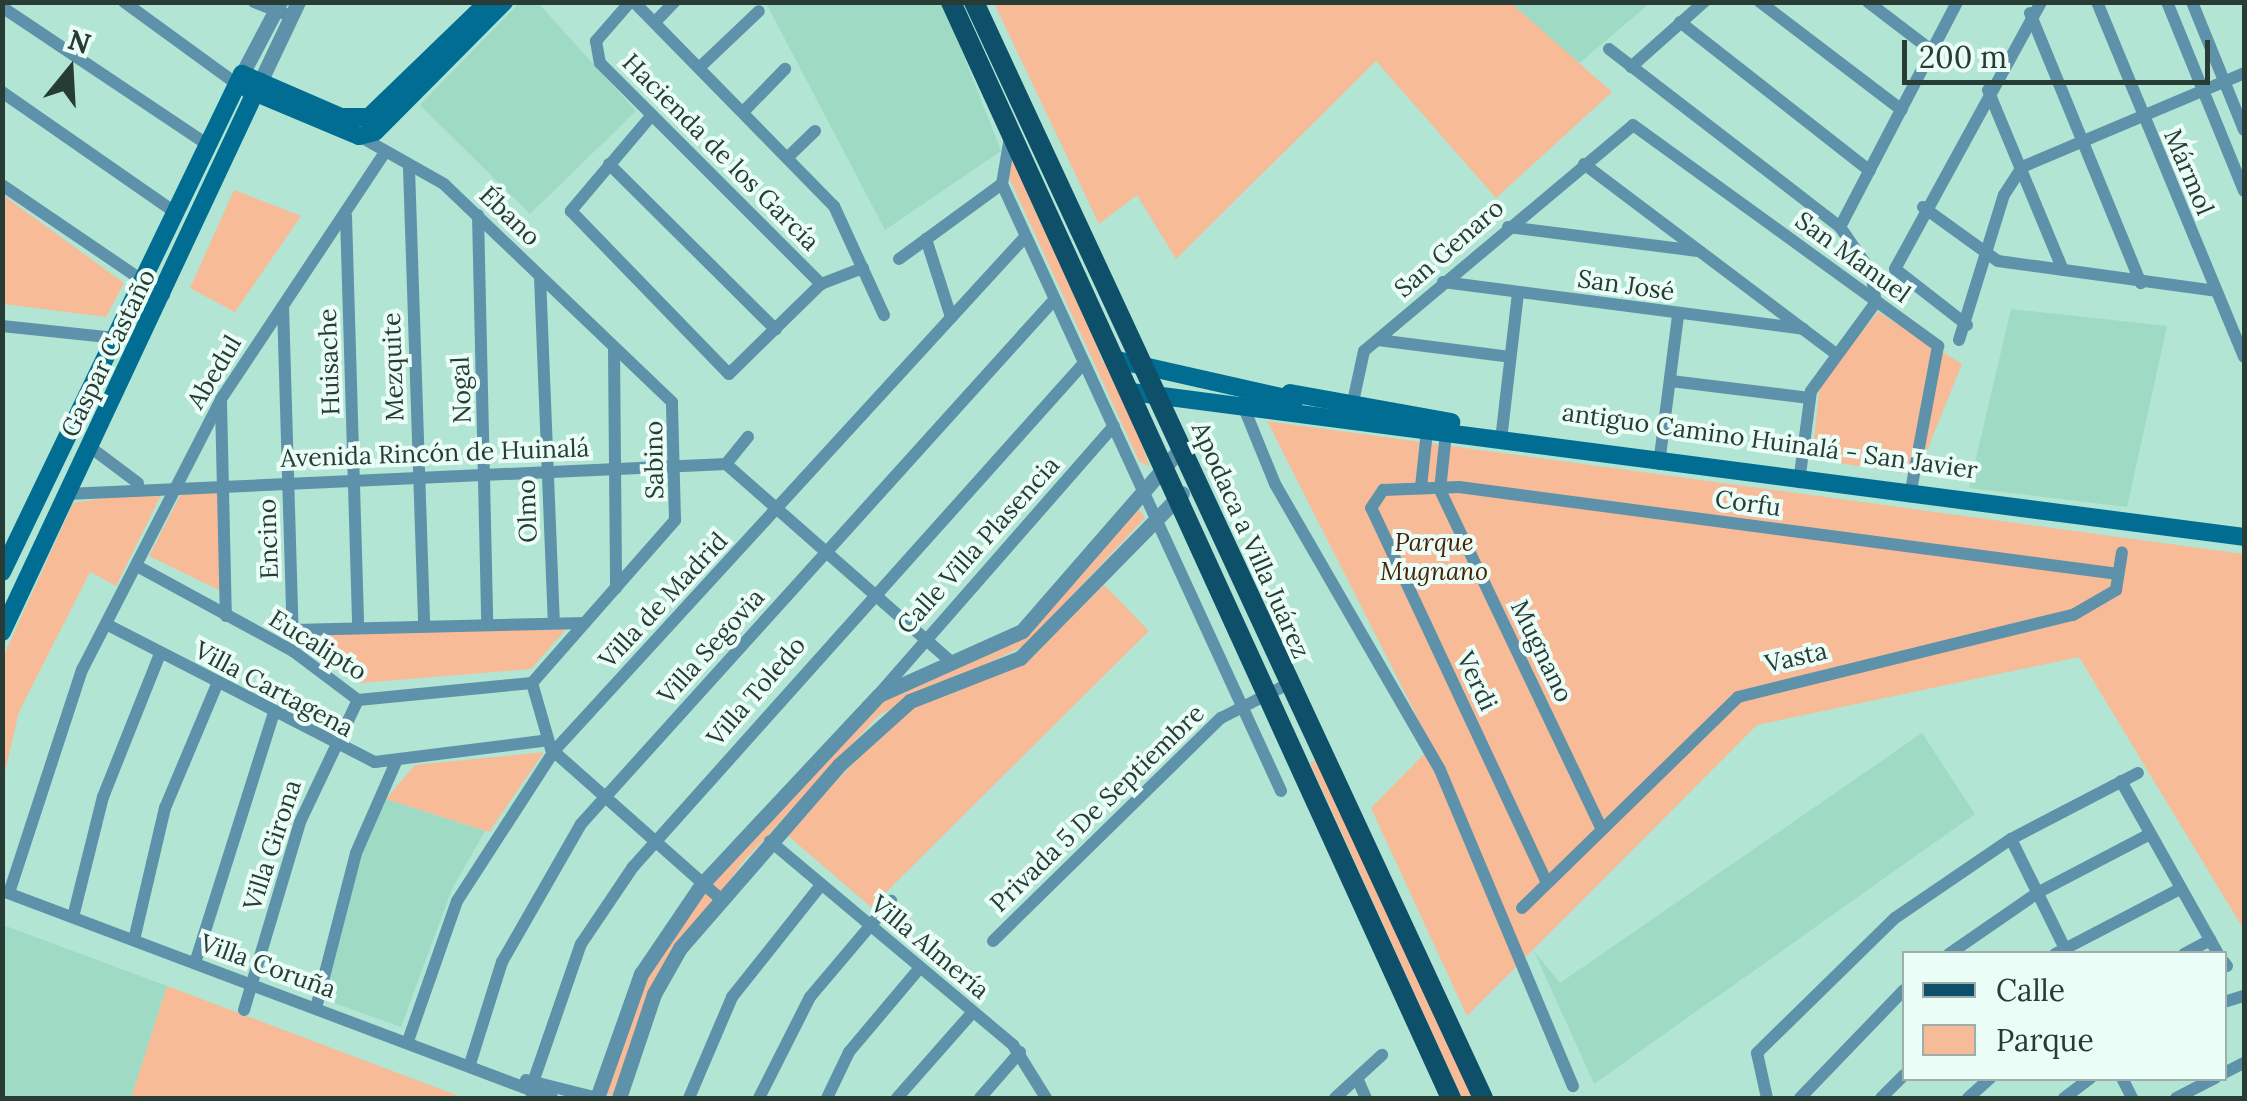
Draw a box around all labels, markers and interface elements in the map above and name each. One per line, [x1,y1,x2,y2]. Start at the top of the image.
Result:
north arrow [20,20,120,120]
scale bar [1907,20,2214,82]
text: N [63,21,95,62]
text: 200 m [1919,38,2007,76]
street label: Hacienda de los García [616,47,826,257]
street label: Mármol [2158,125,2220,219]
street label: Ébano [473,180,547,252]
street label: San Genaro [1388,192,1510,304]
street label: San Manuel [1790,205,1916,309]
street label: San José [1576,263,1676,307]
street label: Gaspar Castaño [54,264,162,442]
street label: Huisache [312,308,346,416]
street label: Mezquite [376,312,410,422]
street label: Abedul [180,330,248,414]
street label: Nogal [445,356,477,424]
street label: antiguo Camino Huinalá - San Javier [1560,397,1980,485]
street label: Apodaca a Villa Juárez [1185,417,1317,663]
street label: Sabino [638,421,670,499]
street label: Avenida Rincón de Huinalá [280,433,590,473]
street label: Calle Villa Plasencia [890,450,1066,640]
street label: Olmo [511,479,543,543]
street label: Corfu [1713,484,1783,522]
street label: Encino [252,498,284,580]
street label: Villa de Madrid [592,526,734,674]
park label: Parque Mugnano [1380,528,1488,587]
street label: Villa Segovia [651,582,771,710]
street label: Mugnano [1505,595,1579,707]
street label: Eucalipto [264,603,372,687]
street label: Villa Toledo [700,630,812,752]
street label: Villa Cartagena [190,635,358,743]
street label: Vasta [1762,635,1830,679]
street label: Verdi [1450,647,1504,715]
street label: Privada 5 De Septiembre [984,698,1210,918]
street label: Villa Girona [237,776,307,914]
street label: Villa Almería [865,889,995,1005]
street label: Villa Coruña [196,928,340,1004]
legend [1902,951,2227,1081]
text: Calle [1996,971,2065,1009]
text: Parque [1996,1021,2094,1059]

